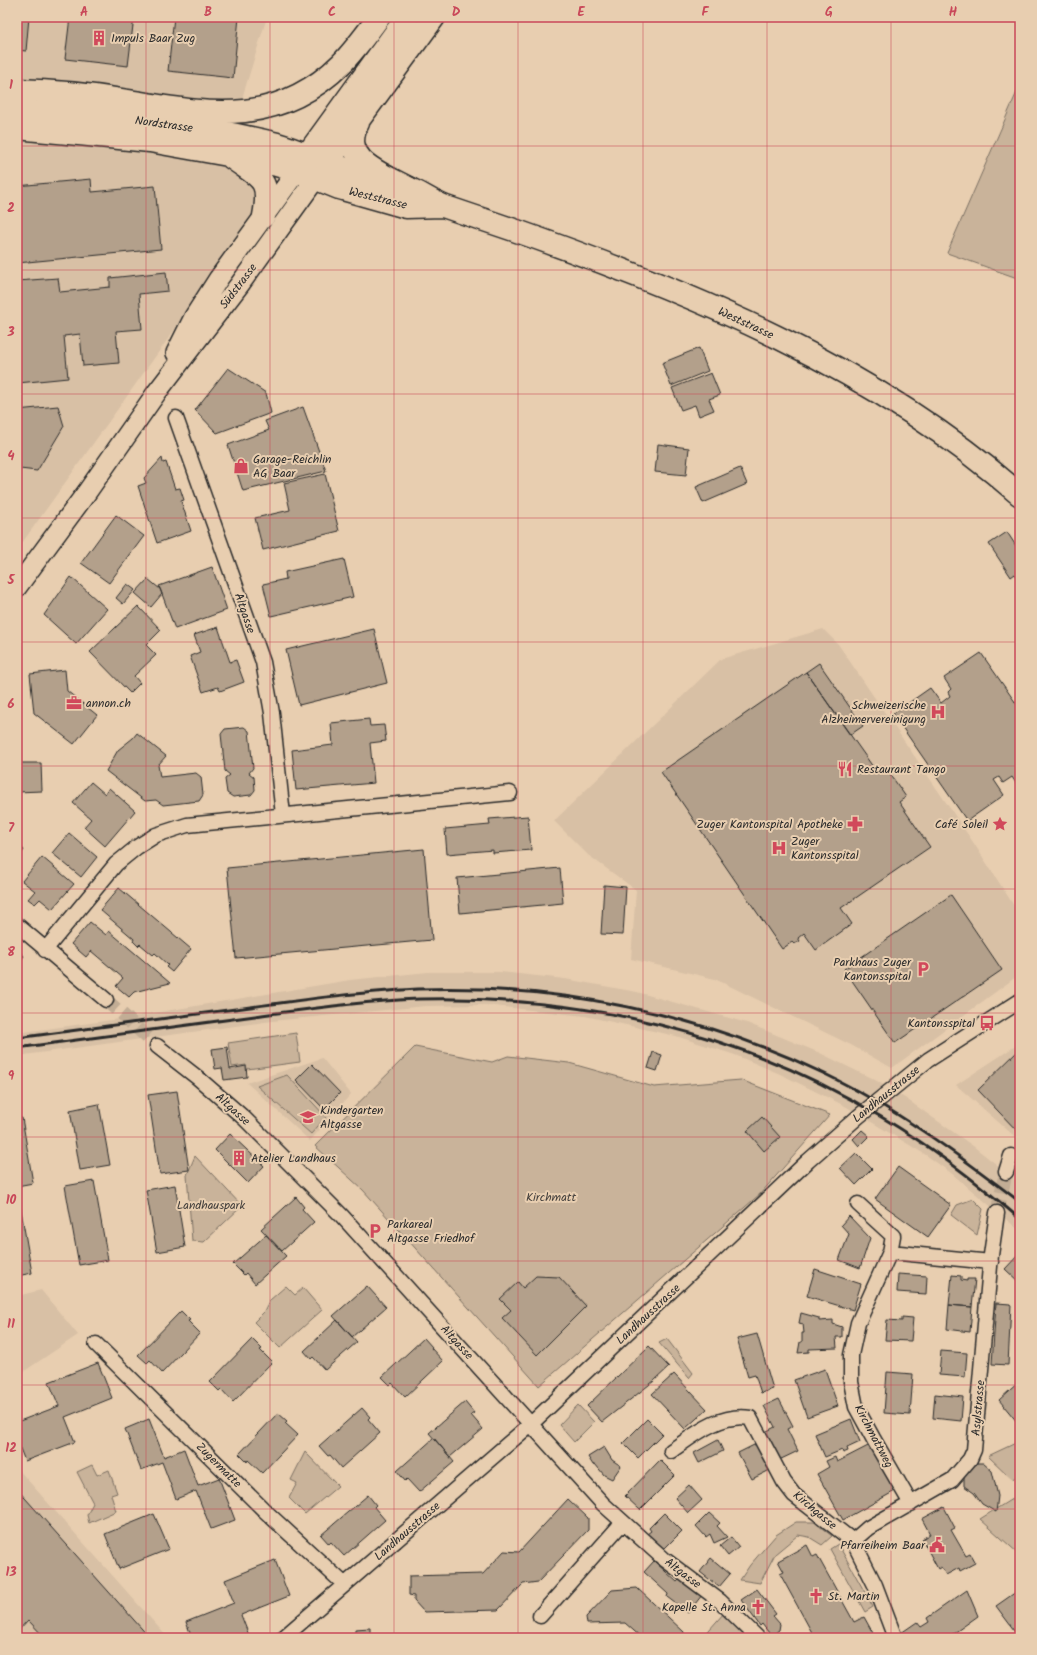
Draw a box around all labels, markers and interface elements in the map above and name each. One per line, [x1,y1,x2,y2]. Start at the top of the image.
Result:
text: A [80,2,88,23]
text: B [204,2,212,23]
text: C [328,2,336,23]
text: D [452,2,461,23]
text: E [577,2,585,23]
text: F [701,2,709,23]
text: G [825,2,833,23]
text: H [949,2,958,23]
building icon: Impuls Baar Zug [90,29,108,47]
place label: Impuls Baar Zug [111,29,196,48]
text: 1 [9,75,13,96]
street label: Nordstrasse [134,111,195,138]
street label: Weststrasse [347,182,410,215]
text: 2 [7,198,15,219]
street label: Südstrasse [215,259,262,313]
street label: Weststrasse [715,302,777,345]
text: 3 [6,322,15,343]
text: 4 [7,446,15,467]
place label: Garage-Reichlin AG Baar [253,450,331,483]
shop icon: Garage-Reichlin AG Baar [232,457,250,475]
text: 5 [7,570,16,591]
street label: Altgasse [229,590,261,637]
text: 6 [7,694,15,715]
office icon: annon.ch [65,694,83,712]
place label: annon.ch [86,694,131,713]
place label: Schweizerische Alzheimervereinigung [821,696,927,729]
hospital icon: Schweizerische Alzheimervereinigung [929,703,947,721]
restaurant icon: Restaurant Tango [836,760,854,778]
place label: Restaurant Tango [857,760,946,779]
place label: Zuger Kantonspital Apotheke [697,815,844,834]
pharmacy icon: Zuger Kantonspital Apotheke [846,815,864,833]
place label: Café Soleil [935,815,988,834]
place icon: Café Soleil [991,815,1009,833]
text: 7 [8,818,15,839]
place label: Zuger Kantonsspital [791,832,859,865]
hospital icon: Zuger Kantonsspital [770,839,788,857]
text: 8 [7,942,15,963]
place label: Parkhaus Zuger Kantonsspital [833,953,912,986]
parking icon: Parkhaus Zuger Kantonsspital [914,960,932,978]
place label: Kantonsspital [907,1014,975,1033]
bus stop icon: Kantonsspital [978,1014,996,1032]
street label: Landhausstrasse [848,1061,925,1128]
text: 9 [8,1066,15,1087]
street label: Altgasse [211,1088,255,1131]
place label: Kindergarten Altgasse [320,1101,383,1134]
school or university icon: Kindergarten Altgasse [299,1108,317,1126]
building icon: Atelier Landhaus [230,1149,248,1167]
place label: Atelier Landhaus [251,1149,336,1168]
park label: Kirchmatt [526,1188,576,1207]
text: 10 [6,1190,17,1211]
park label: Landhauspark [177,1196,246,1215]
place label: Parkareal Altgasse Friedhof [387,1215,476,1248]
parking icon: Parkareal Altgasse Friedhof [366,1222,384,1240]
street label: Landhausstrasse [612,1279,685,1349]
text: 11 [7,1314,15,1335]
street label: Altgasse [436,1320,478,1365]
street label: Asylstrasse [967,1379,990,1437]
street label: Kirchmattweg [849,1401,898,1472]
text: 12 [5,1438,17,1459]
street label: Zugermatte [191,1438,246,1493]
street label: Kirchgasse [788,1486,841,1535]
street label: Landhausstrasse [370,1497,445,1566]
place label: Pfarreiheim Baar [840,1536,926,1555]
public building icon: Pfarreiheim Baar [928,1536,946,1554]
street label: Altgasse [660,1553,706,1594]
text: 13 [5,1562,17,1583]
church icon: St. Martin [807,1587,825,1605]
place label: St. Martin [828,1587,880,1606]
place label: Kapelle St. Anna [662,1598,746,1617]
church icon: Kapelle St. Anna [749,1598,767,1616]

